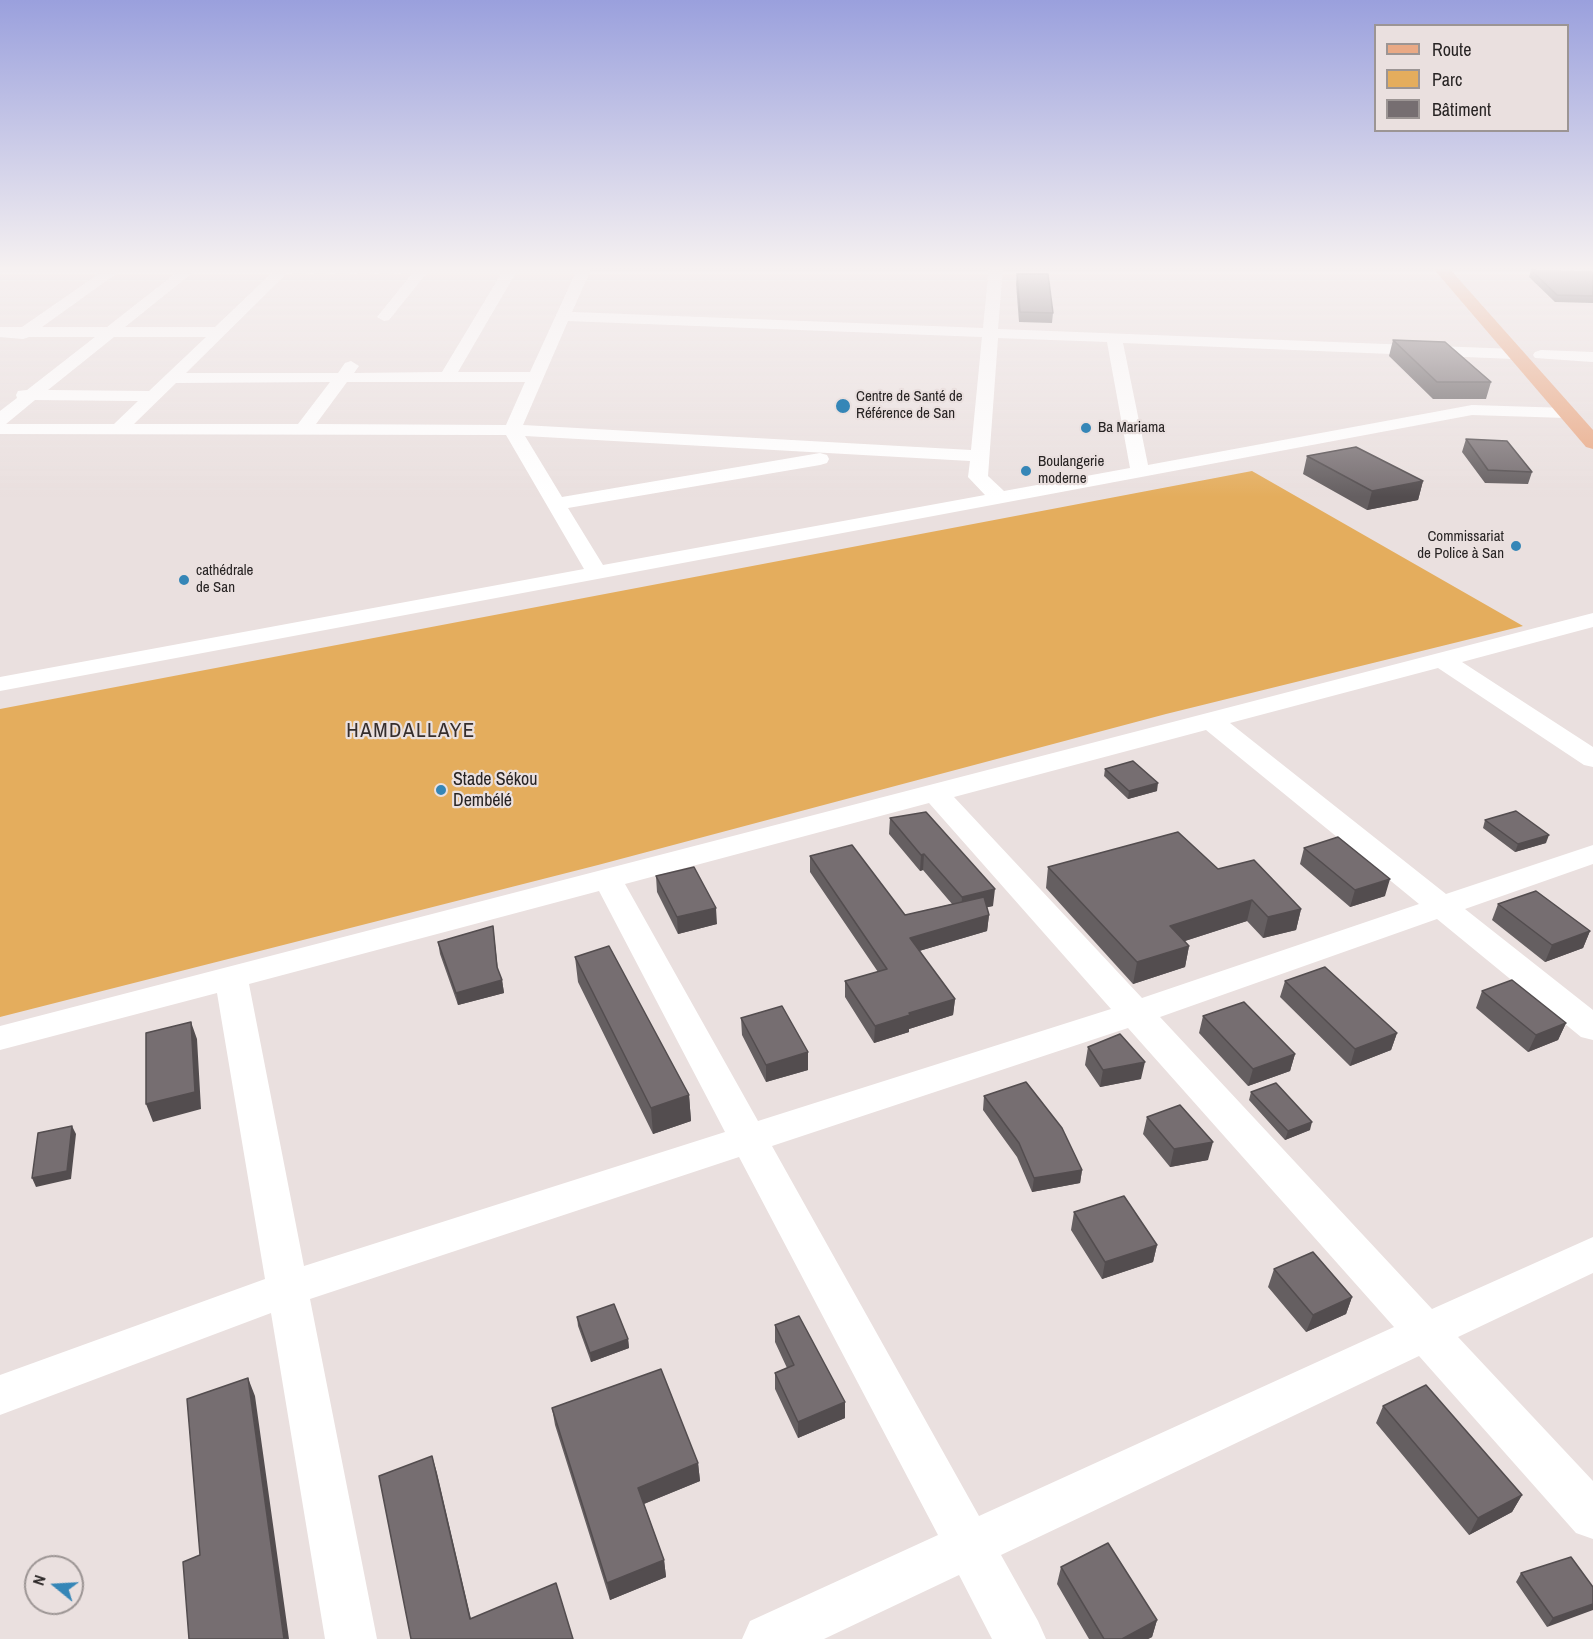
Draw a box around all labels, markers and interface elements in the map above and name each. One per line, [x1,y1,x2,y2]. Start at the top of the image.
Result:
legend [1374,24,1569,132]
text: Route [1432,37,1471,62]
text: Parc [1432,67,1462,92]
text: Bâtiment [1432,97,1491,122]
place label: Centre de Santé de Référence de San [856,388,963,423]
marker: Centre de Santé de Référence de San [834,397,852,415]
place label: Ba Mariama [1098,419,1165,437]
marker: Ba Mariama [1079,421,1093,435]
place label: Boulangerie moderne [1038,453,1104,488]
marker: Boulangerie moderne [1019,464,1033,478]
place label: Commissariat de Police à San [1417,528,1504,563]
marker: Commissariat de Police à San [1509,539,1523,553]
place label: cathédrale de San [196,562,253,597]
marker: cathédrale de San [177,573,191,587]
district label: HAMDALLAYE [346,718,476,744]
place label: Stade Sékou Dembélé [453,769,538,812]
marker: Stade Sékou Dembélé [434,783,448,797]
north arrow [24,1555,84,1615]
text: N [27,1572,51,1588]

